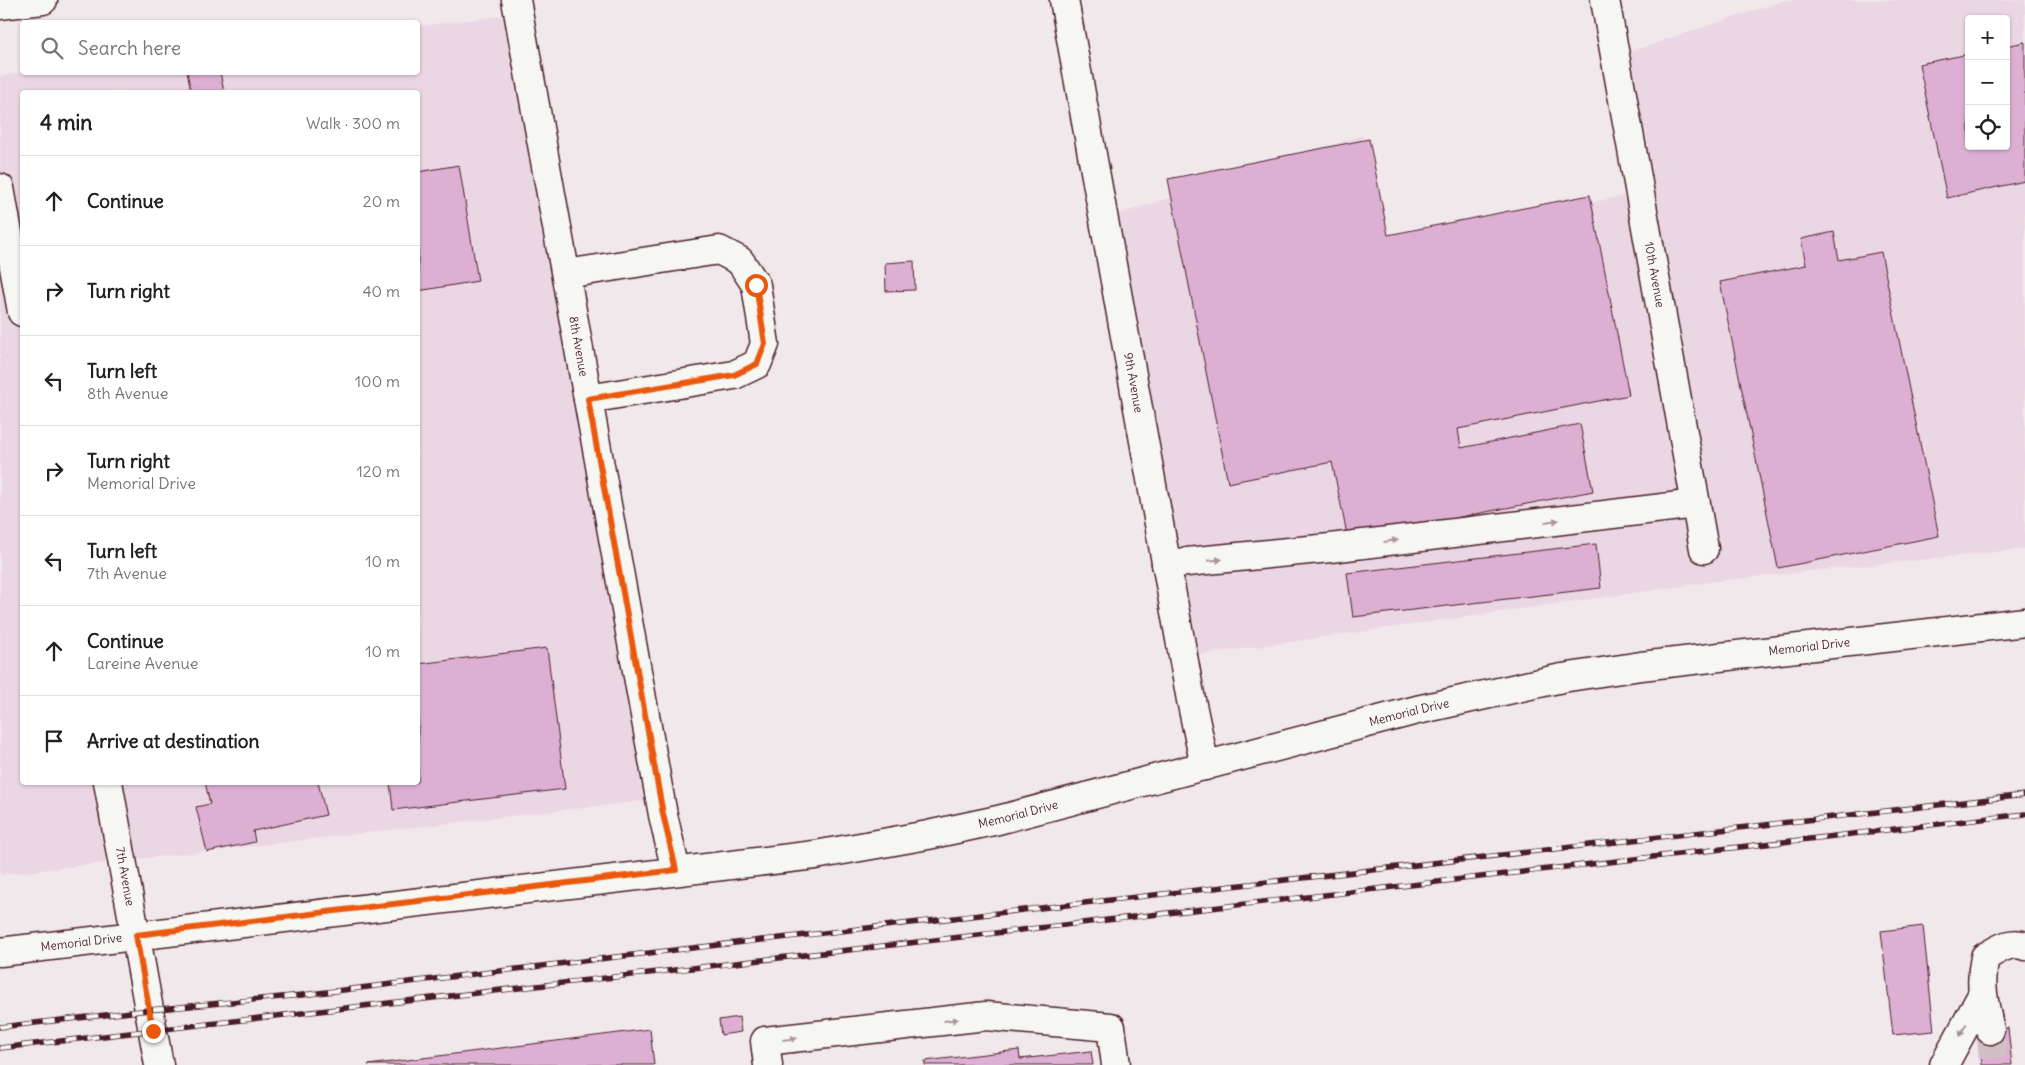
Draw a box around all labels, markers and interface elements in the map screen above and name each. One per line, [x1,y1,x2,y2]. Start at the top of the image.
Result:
map controls [1965,15,2010,150]
button: + [1965,15,2010,60]
search box [20,20,420,75]
icon: search [38,34,66,62]
text: Search here [78,36,181,60]
button: − [1965,60,2010,105]
button: locate [1965,105,2010,150]
text: 4 min [40,109,92,136]
text: Walk · 300 m [306,113,400,133]
icon: ahead [40,187,68,215]
text: Continue [87,189,164,213]
text: 20 m [363,191,400,211]
street label: 10th Avenue [1642,240,1668,309]
route start [745,274,768,297]
icon: right [40,277,68,305]
text: Turn right [87,279,170,303]
text: 40 m [362,281,400,301]
street label: 8th Avenue [566,315,592,378]
street label: 9th Avenue [1121,351,1147,414]
text: Turn left [87,359,157,383]
icon: left [40,367,68,395]
text: 100 m [355,371,400,391]
text: 8th Avenue [87,383,168,403]
text: Turn right [87,449,170,473]
icon: right [40,457,68,485]
text: 120 m [357,461,400,481]
text: Memorial Drive [87,473,196,493]
one-way arrow [1544,517,1560,525]
one-way arrow [1383,537,1399,545]
text: Turn left [87,539,157,563]
icon: left [40,547,68,575]
text: 10 m [365,551,400,571]
one-way arrow [1207,555,1223,563]
text: 7th Avenue [87,563,167,583]
text: Continue [87,629,164,653]
street label: Memorial Drive [1768,634,1851,658]
icon: ahead [40,637,68,665]
text: 10 m [365,641,400,661]
text: Lareine Avenue [87,653,198,673]
street label: Memorial Drive [1367,695,1450,729]
icon: arrive [40,727,68,755]
text: Arrive at destination [87,729,260,753]
street label: Memorial Drive [977,797,1060,831]
street label: 7th Avenue [113,846,138,907]
street label: Memorial Drive [40,930,123,954]
one-way arrow [943,1016,959,1024]
route end [142,1020,165,1043]
one-way arrow [1959,1022,1967,1037]
one-way arrow [782,1035,798,1043]

